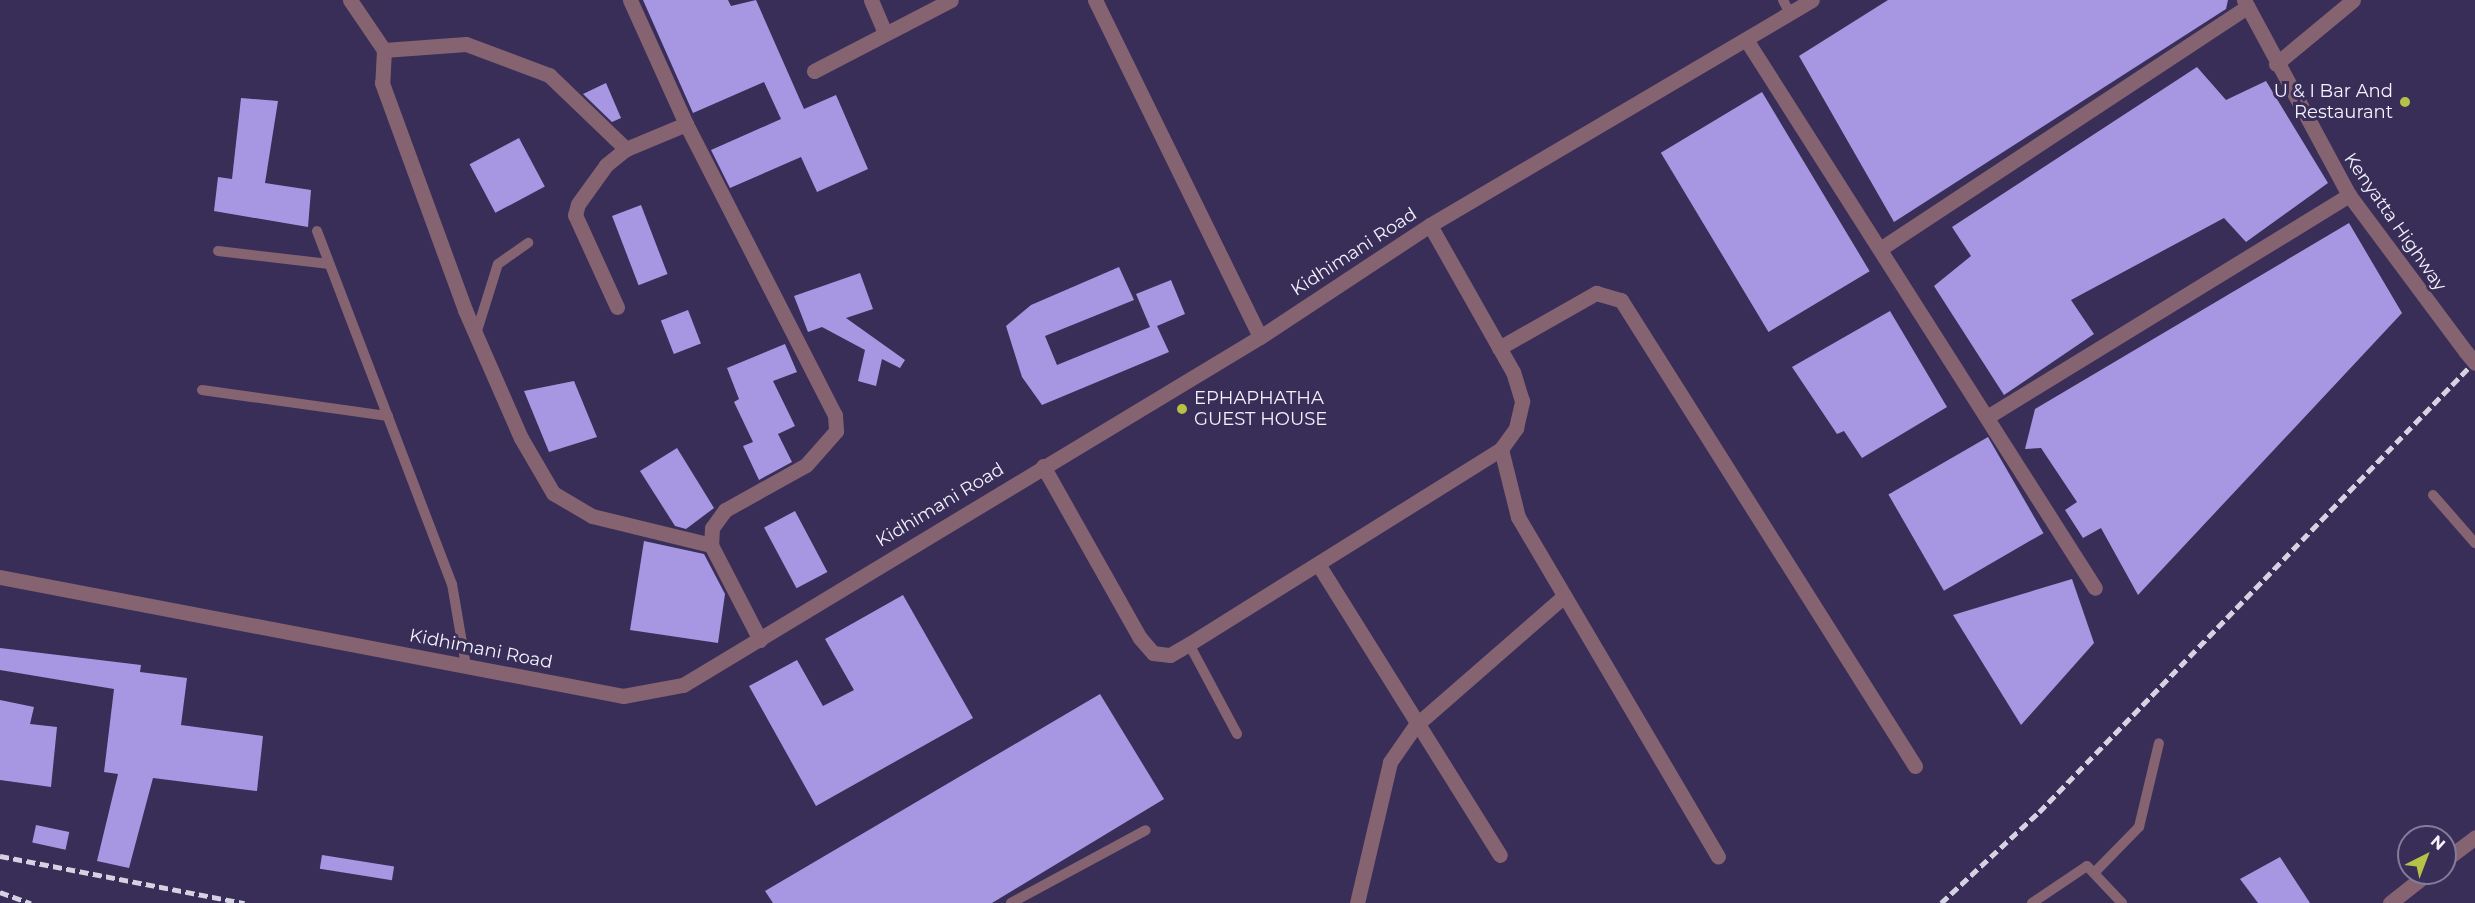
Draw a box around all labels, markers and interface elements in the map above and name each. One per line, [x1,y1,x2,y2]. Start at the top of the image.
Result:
place label: U & I Bar And Restaurant [2274,81,2393,124]
marker: U & I Bar And Restaurant [2398,95,2412,109]
street label: Kenyatta Highway [2339,149,2451,295]
street label: Kidhimani Road [1287,203,1421,301]
place label: EPHAPHATHA GUEST HOUSE [1194,388,1327,430]
marker: EPHAPHATHA GUEST HOUSE [1175,402,1189,416]
street label: Kidhimani Road [872,458,1008,552]
street label: Kidhimani Road [408,625,554,673]
north arrow [2397,825,2457,885]
text: N [2427,831,2449,854]

